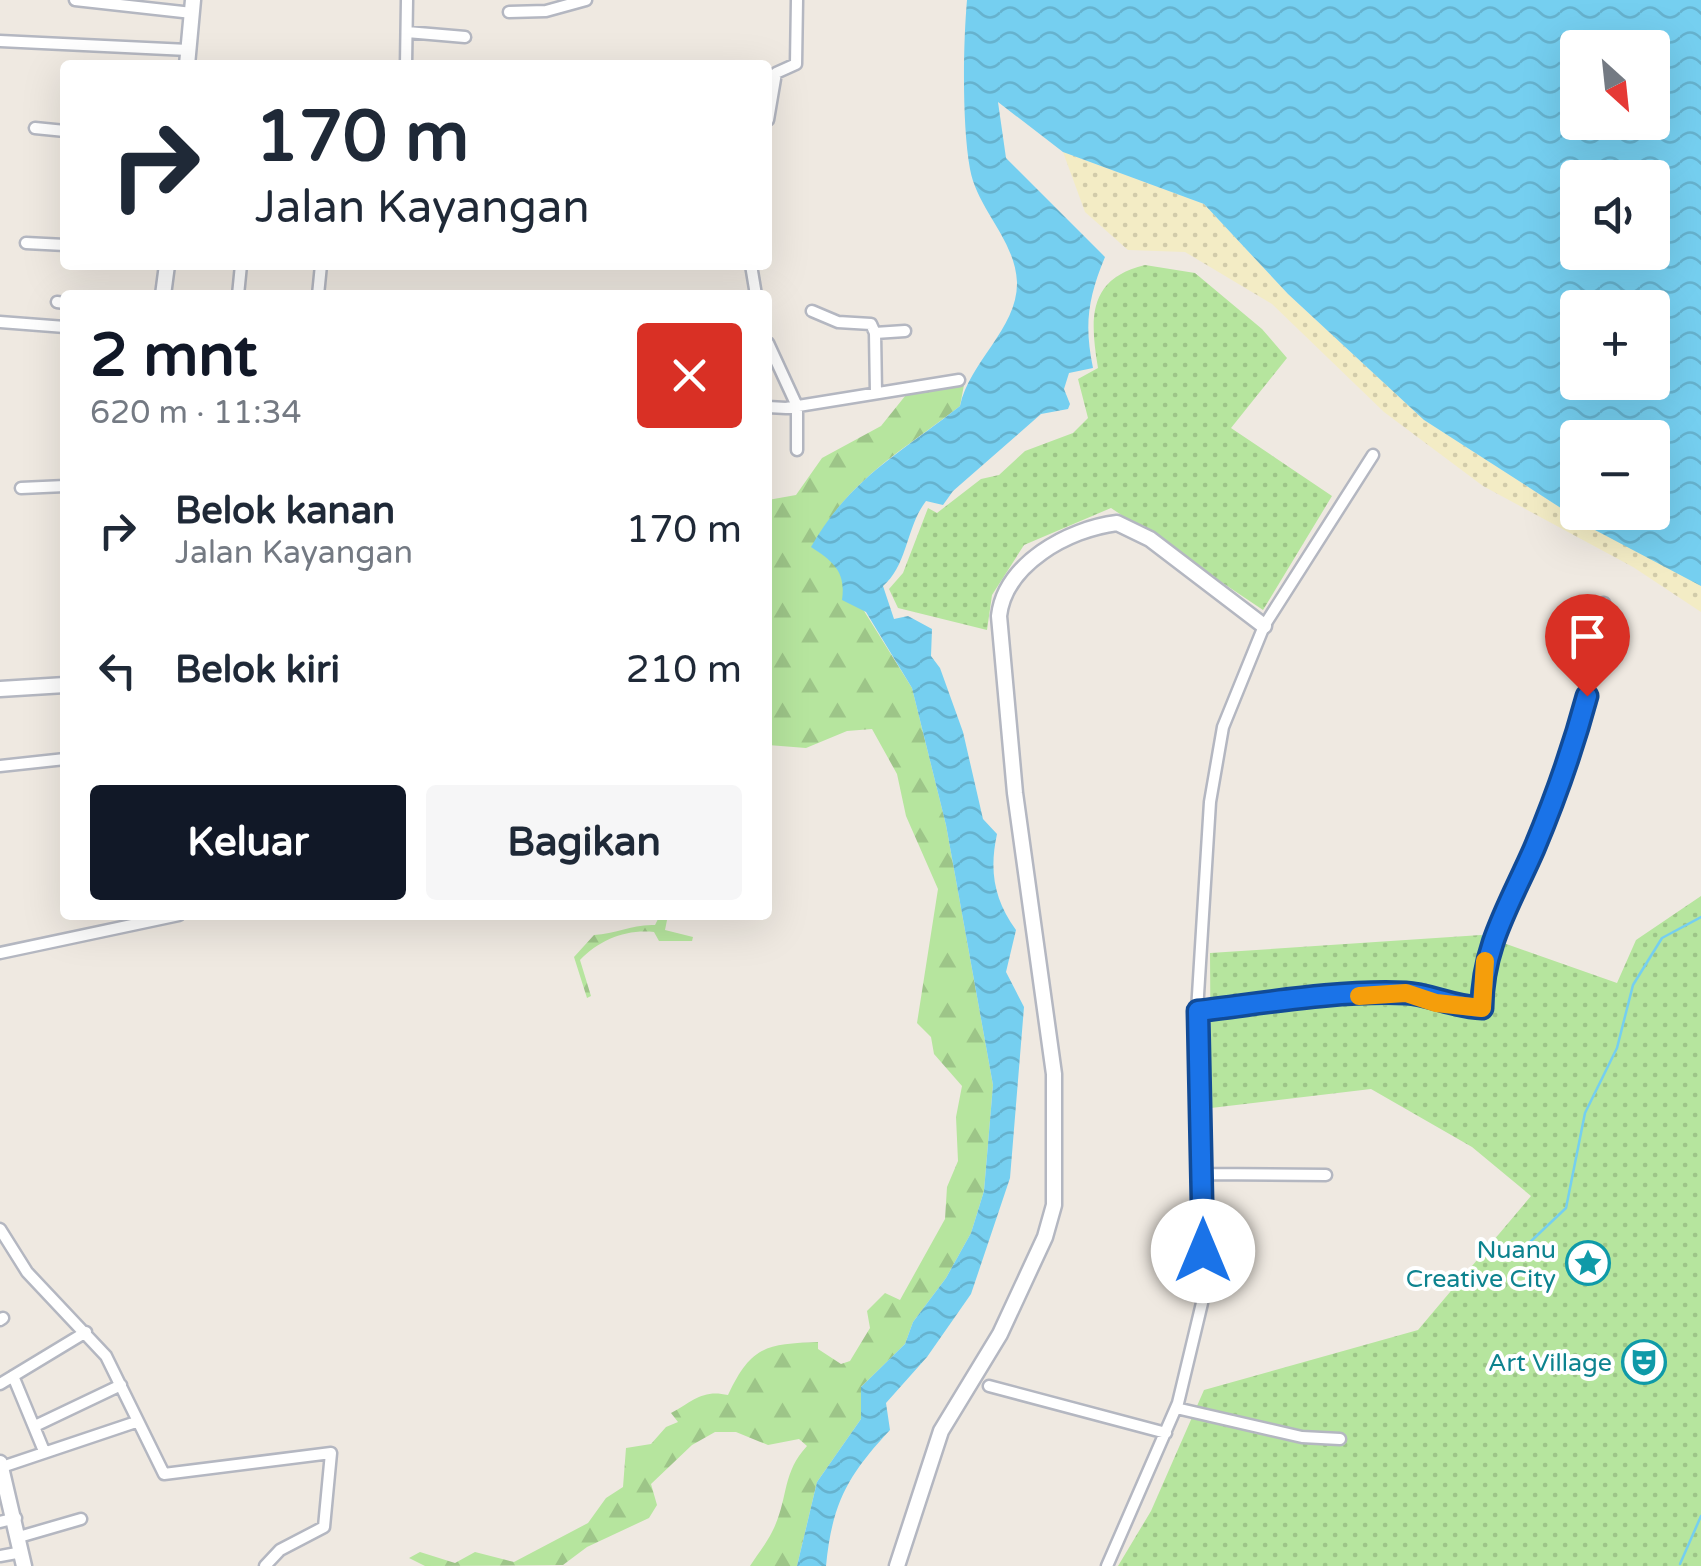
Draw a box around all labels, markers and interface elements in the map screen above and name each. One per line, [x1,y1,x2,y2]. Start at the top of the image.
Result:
north arrow [1560,30,1670,140]
map controls [1560,30,1670,530]
text: 170 m [255,96,469,180]
icon: right [90,100,220,230]
button: sound [1560,160,1670,270]
text: Jalan Kayangan [255,181,590,235]
button: + [1560,290,1670,400]
text: 2 mnt [90,320,257,392]
button: close [637,323,742,428]
text: 620 m · 11:34 [90,394,302,432]
button: − [1560,420,1670,530]
text: Belok kanan [175,488,395,534]
icon: right [90,503,145,558]
text: 170 m [626,507,742,553]
text: Jalan Kayangan [175,534,413,572]
pin [1545,594,1630,697]
icon: arrive [1560,609,1615,664]
icon: left [90,643,145,698]
text: Belok kiri [175,647,340,693]
text: 210 m [626,647,742,693]
button: Keluar [90,785,406,900]
button: Bagikan [426,785,742,900]
position arrow [1151,1199,1255,1303]
place label: Nuanu Creative City [1406,1235,1556,1294]
place icon: Nuanu Creative City [1565,1240,1611,1286]
theatre icon: Art Village [1621,1339,1667,1385]
place label: Art Village [1488,1348,1612,1378]

